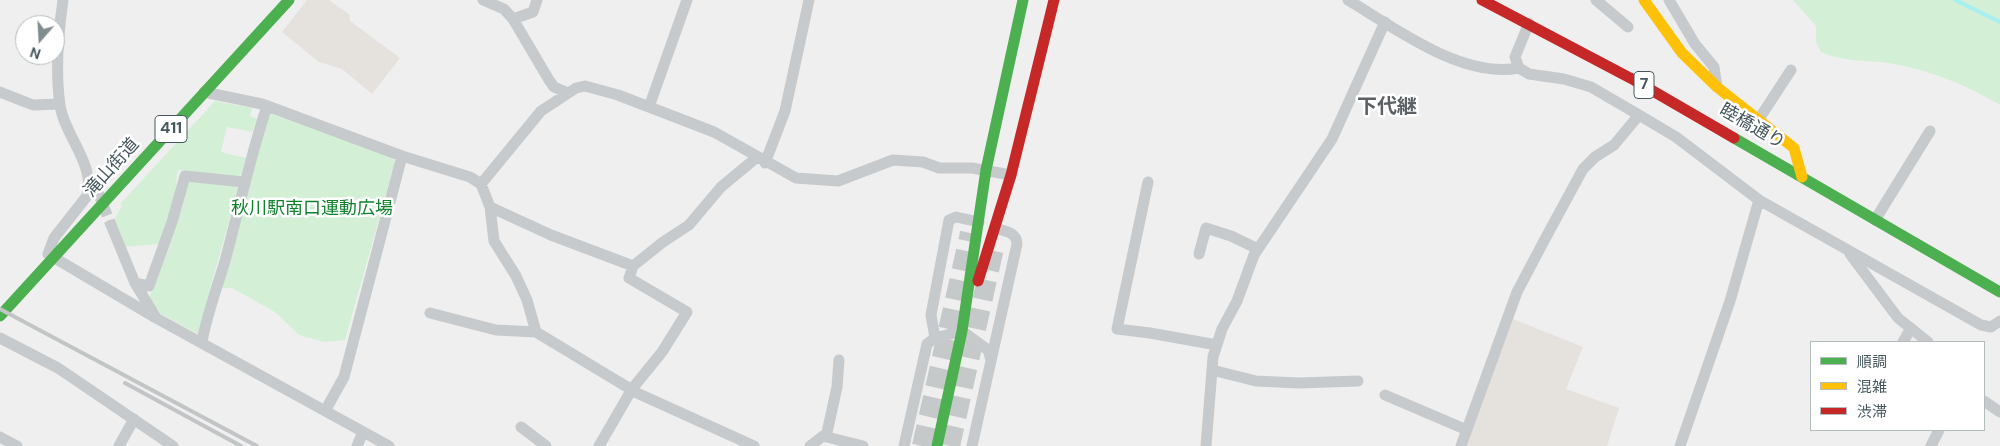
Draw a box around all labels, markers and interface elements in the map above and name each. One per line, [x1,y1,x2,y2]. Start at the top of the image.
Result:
north arrow [15,15,65,65]
text: N [28,43,43,63]
road number: 7 [1634,72,1654,98]
district label: 下代継 [1357,96,1417,120]
street label: 睦橋通り [1715,100,1789,154]
road number: 411 [155,116,187,142]
street label: 滝山街道 [80,134,144,202]
park label: 秋川駅南口運動広場 [231,198,393,220]
legend [1810,341,1985,431]
text: 順調 [1857,352,1887,372]
text: 混雑 [1857,377,1887,397]
text: 渋滞 [1857,402,1887,422]

